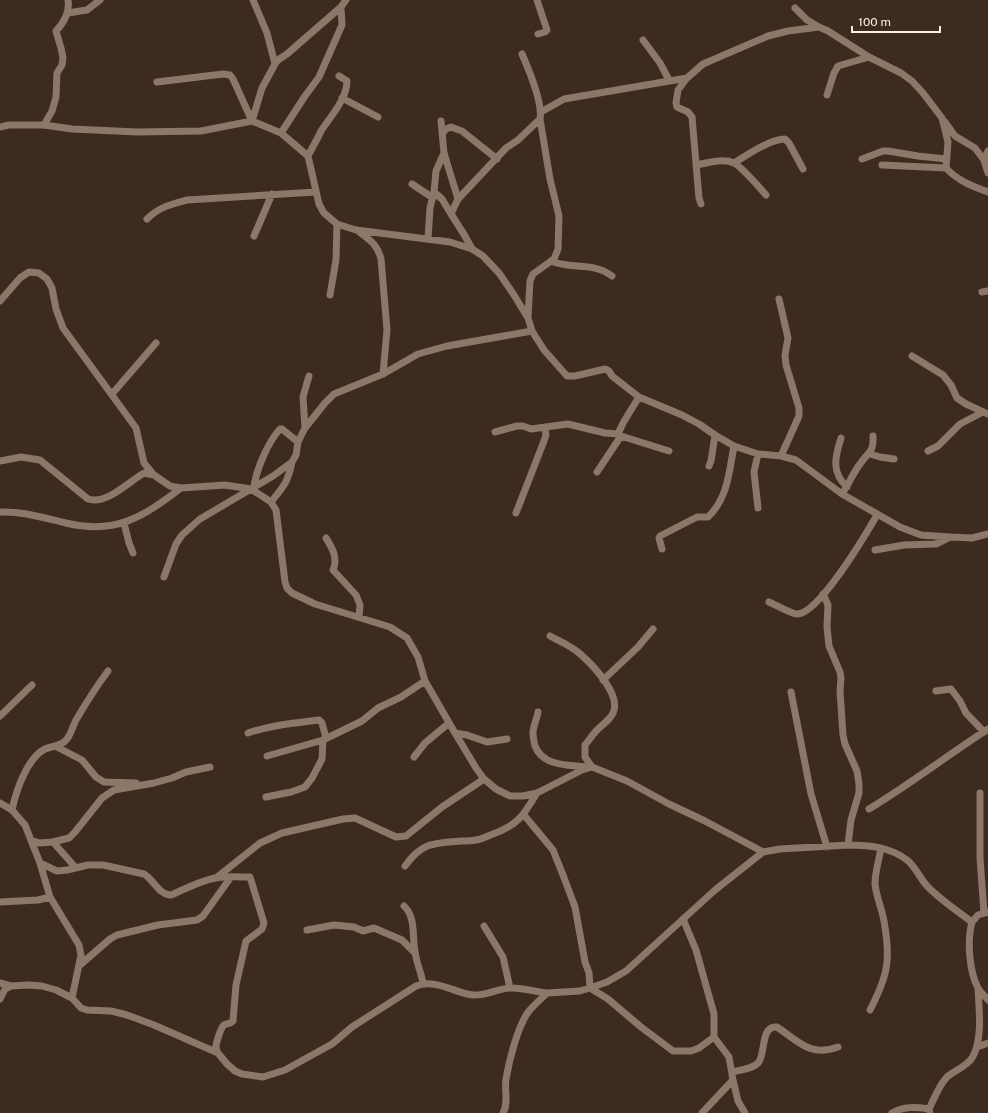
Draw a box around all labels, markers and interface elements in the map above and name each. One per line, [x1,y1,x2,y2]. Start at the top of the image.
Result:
scale bar [852,8,940,34]
text: 100 m [858,15,891,29]

